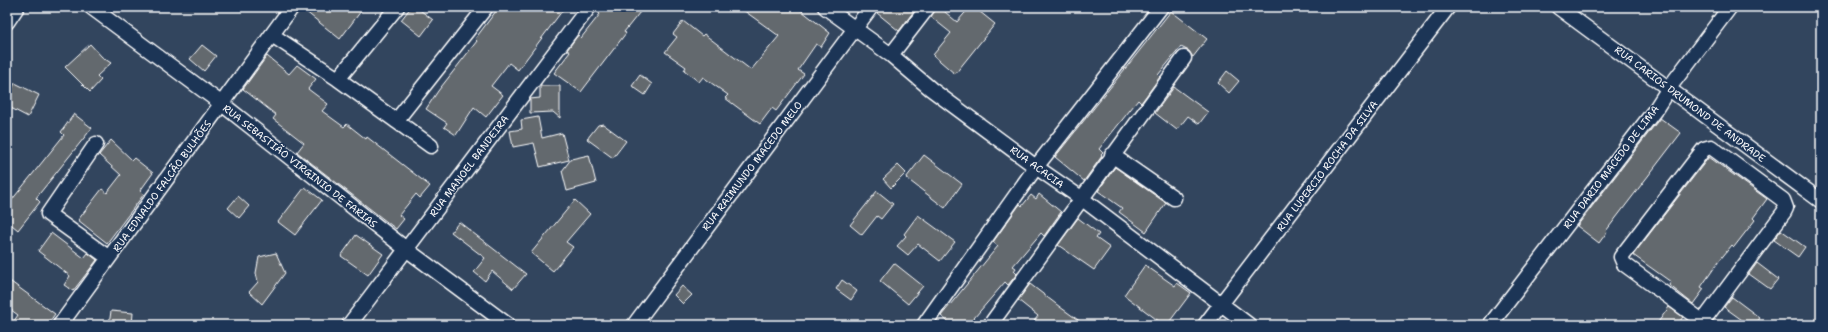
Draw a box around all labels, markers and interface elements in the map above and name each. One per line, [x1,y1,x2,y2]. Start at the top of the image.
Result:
street label: RUA CARIOS DRUMOND DE ANDRADE [1612,43,1768,165]
street label: RUA LUPERCIO ROCHA DA SILVA [1273,98,1381,234]
street label: RUA RAIMUNDO MACEDO MELO [699,99,805,233]
street label: RUA SEBASTIÃO VIRGINIO DE FARIAS [220,102,380,231]
street label: RUA DARIO MACEDO DE LIMA [1560,103,1662,231]
street label: RUA MANOEL BANDEIRA [426,113,512,219]
street label: RUA EDNALDO FALCÃO BULHÕES [110,117,214,254]
street label: RUA ACACIA [1008,143,1066,191]

